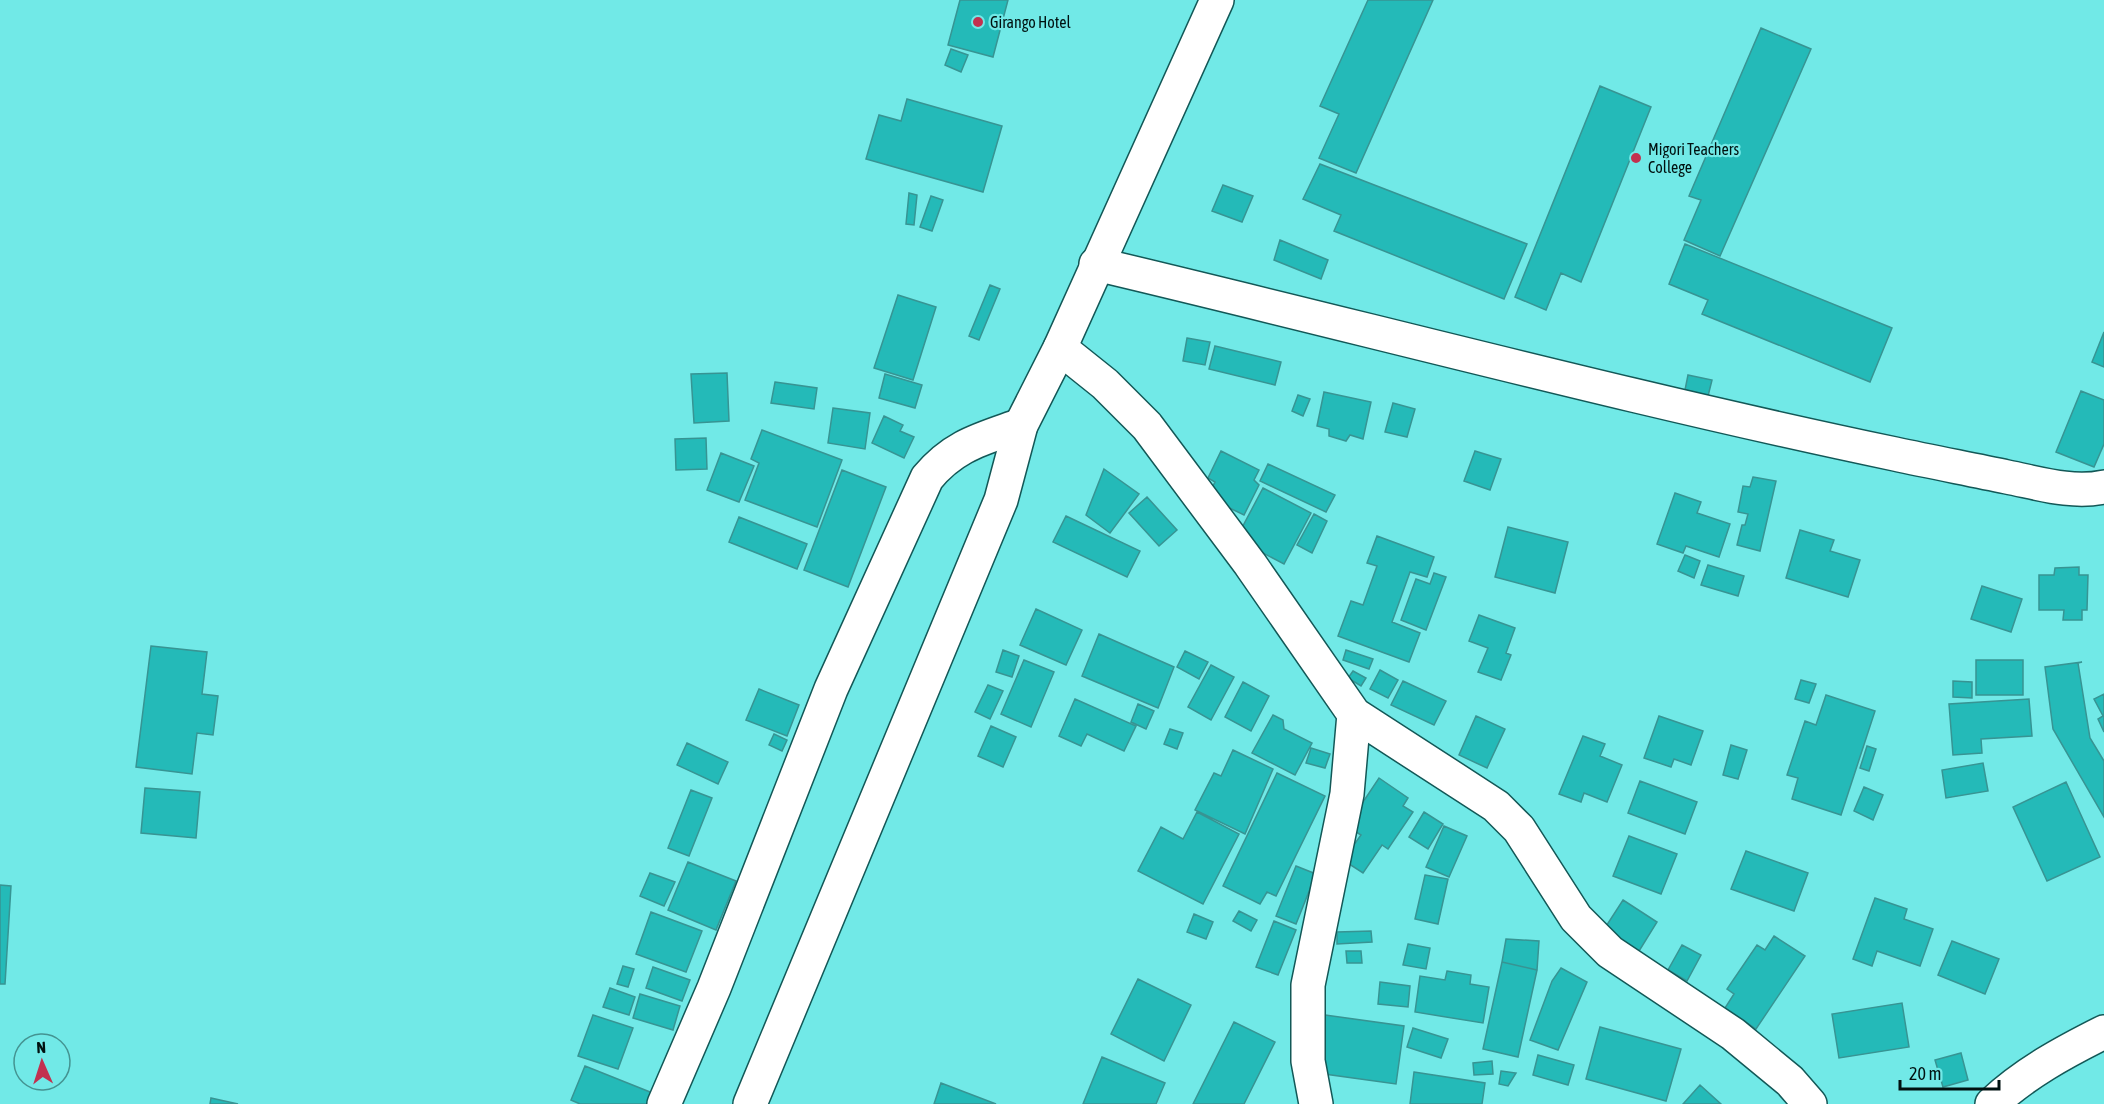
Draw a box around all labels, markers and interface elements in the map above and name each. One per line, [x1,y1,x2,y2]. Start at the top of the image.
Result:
place label: Girango Hotel [990,13,1072,32]
marker: Girango Hotel [971,15,985,29]
place label: Migori Teachers College [1648,140,1740,177]
marker: Migori Teachers College [1629,151,1643,165]
north arrow [12,1032,72,1092]
text: N [36,1038,46,1056]
scale bar [1900,1053,1999,1091]
text: 20 m [1909,1063,1941,1084]

